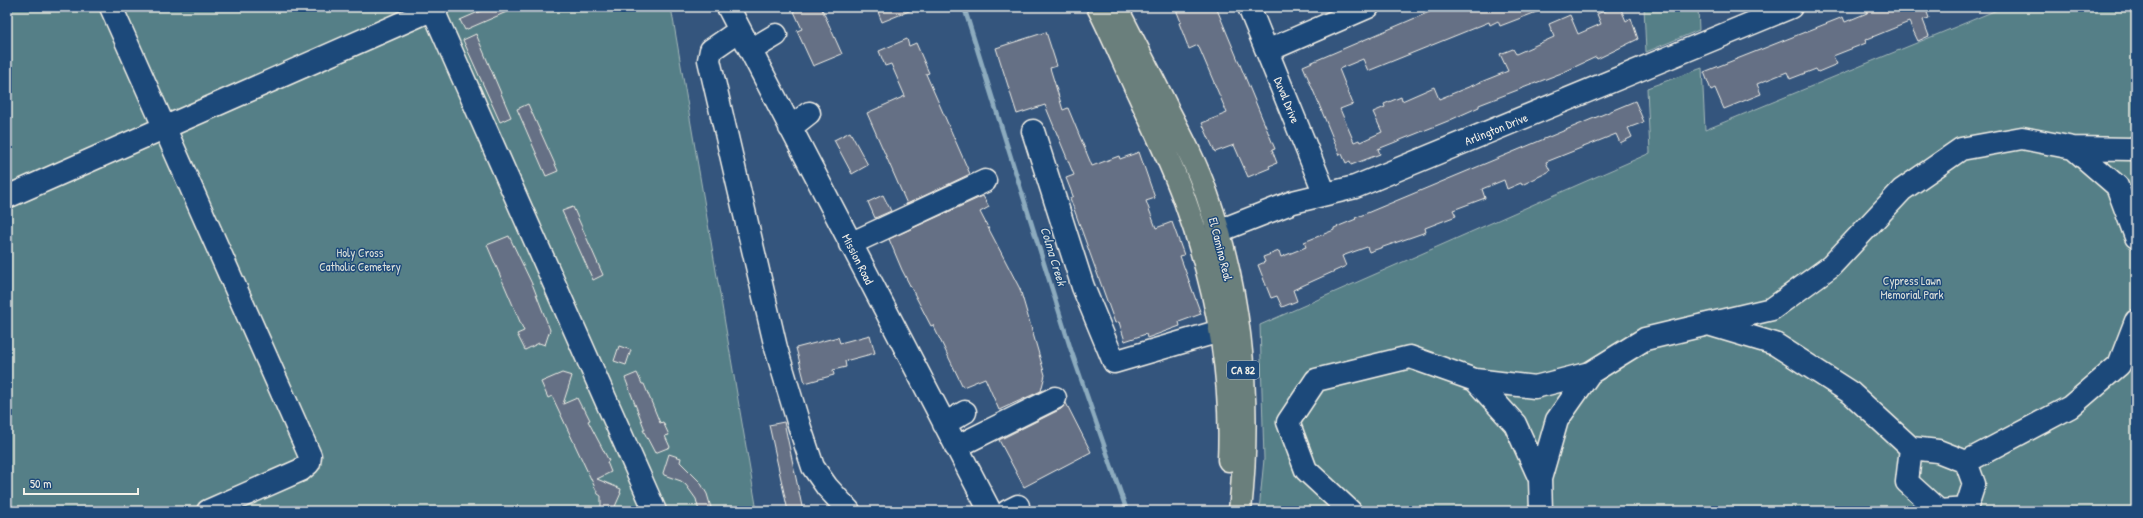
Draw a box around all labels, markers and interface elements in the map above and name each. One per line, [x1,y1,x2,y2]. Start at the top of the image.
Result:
street label: Duval Drive [1270,74,1304,126]
street label: Arlington Drive [1462,109,1530,149]
street label: El Camino Real [1205,216,1237,283]
water label: Colma Creek [1037,224,1072,289]
street label: Mission Road [838,231,878,287]
park label: Holy Cross Catholic Cemetery [319,244,401,275]
park label: Cypress Lawn Memorial Park [1881,272,1943,303]
road number: CA 82 [1227,361,1259,379]
scale bar [24,470,138,496]
text: 50 m [30,475,51,492]

